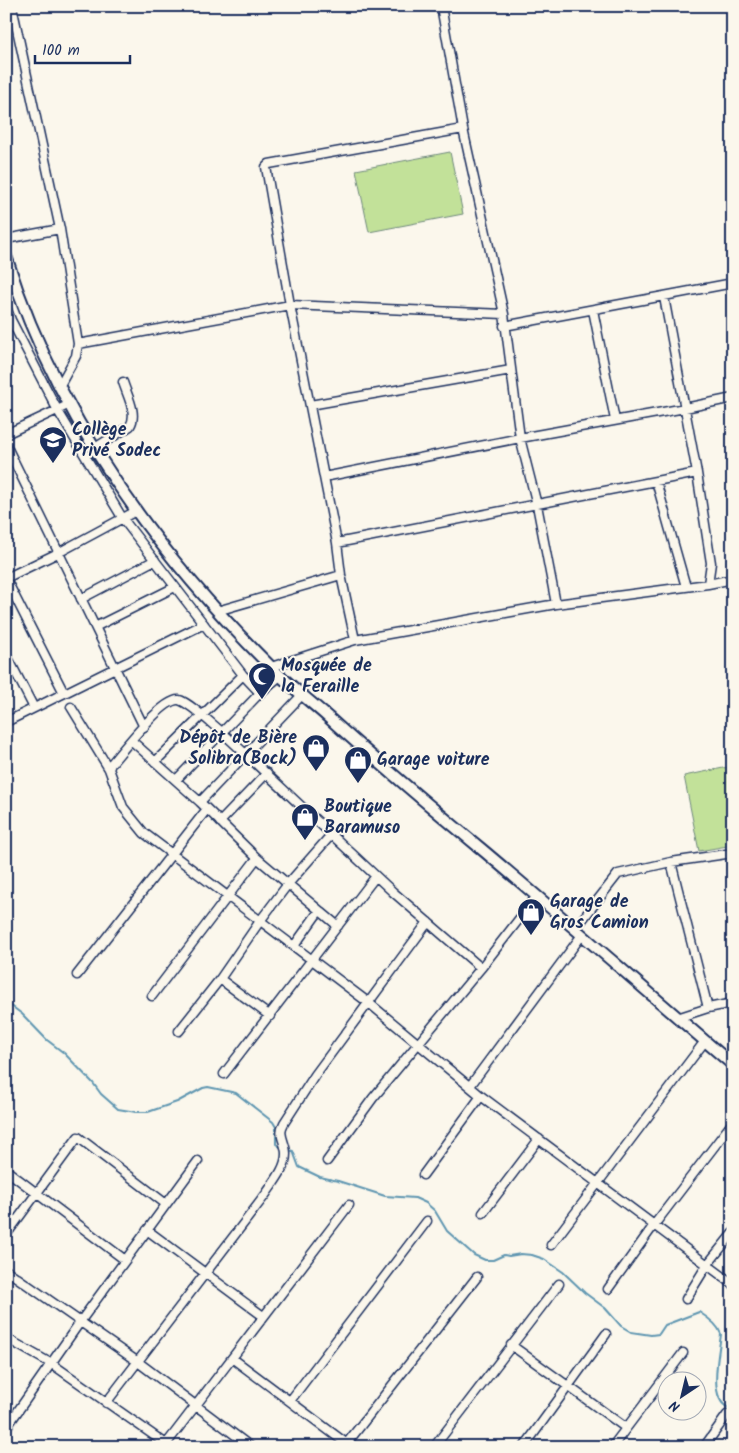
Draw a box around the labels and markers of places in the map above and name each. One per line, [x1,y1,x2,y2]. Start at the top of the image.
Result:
place label: Collège Privé Sodec [72,416,161,466]
school or university icon: Collège Privé Sodec [38,425,68,464]
place label: Mosquée de la Feraille [281,652,372,702]
mosque icon: Mosquée de la Feraille [247,661,277,700]
place label: Dépôt de Bière Solibra(Bock) [179,724,297,774]
shop icon: Dépôt de Bière Solibra(Bock) [301,733,331,772]
shop icon: Garage voiture [343,745,373,784]
place label: Garage voiture [377,746,490,775]
place label: Boutique Baramuso [324,793,400,843]
shop icon: Boutique Baramuso [290,802,320,841]
place label: Garage de Gros Camion [550,888,649,938]
shop icon: Garage de Gros Camion [516,897,546,936]

